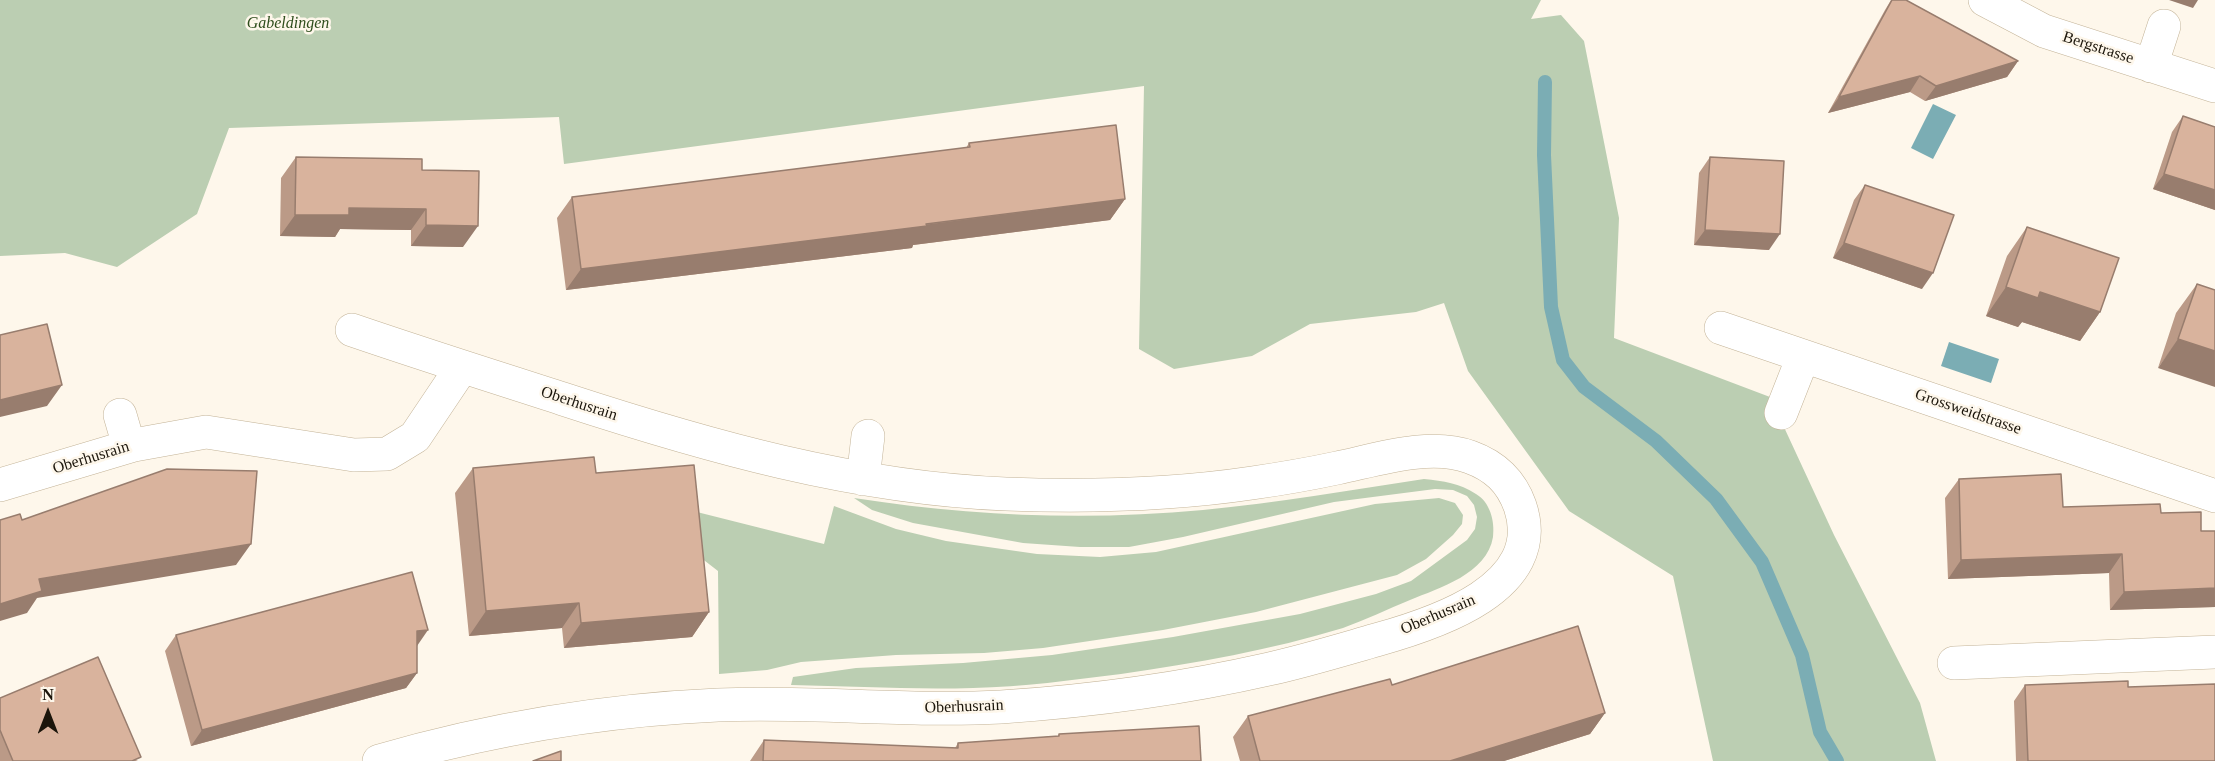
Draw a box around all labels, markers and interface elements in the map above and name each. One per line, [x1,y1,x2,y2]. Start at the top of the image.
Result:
park label: Gabeldingen [247,14,329,34]
street label: Bergstrasse [2060,28,2136,68]
street label: Oberhusrain [538,383,620,425]
street label: Grossweidstrasse [1912,385,2024,439]
street label: Oberhusrain [50,437,132,479]
street label: Oberhusrain [1398,591,1478,639]
north arrow [18,683,78,743]
text: N [42,686,54,703]
street label: Oberhusrain [924,696,1004,718]

